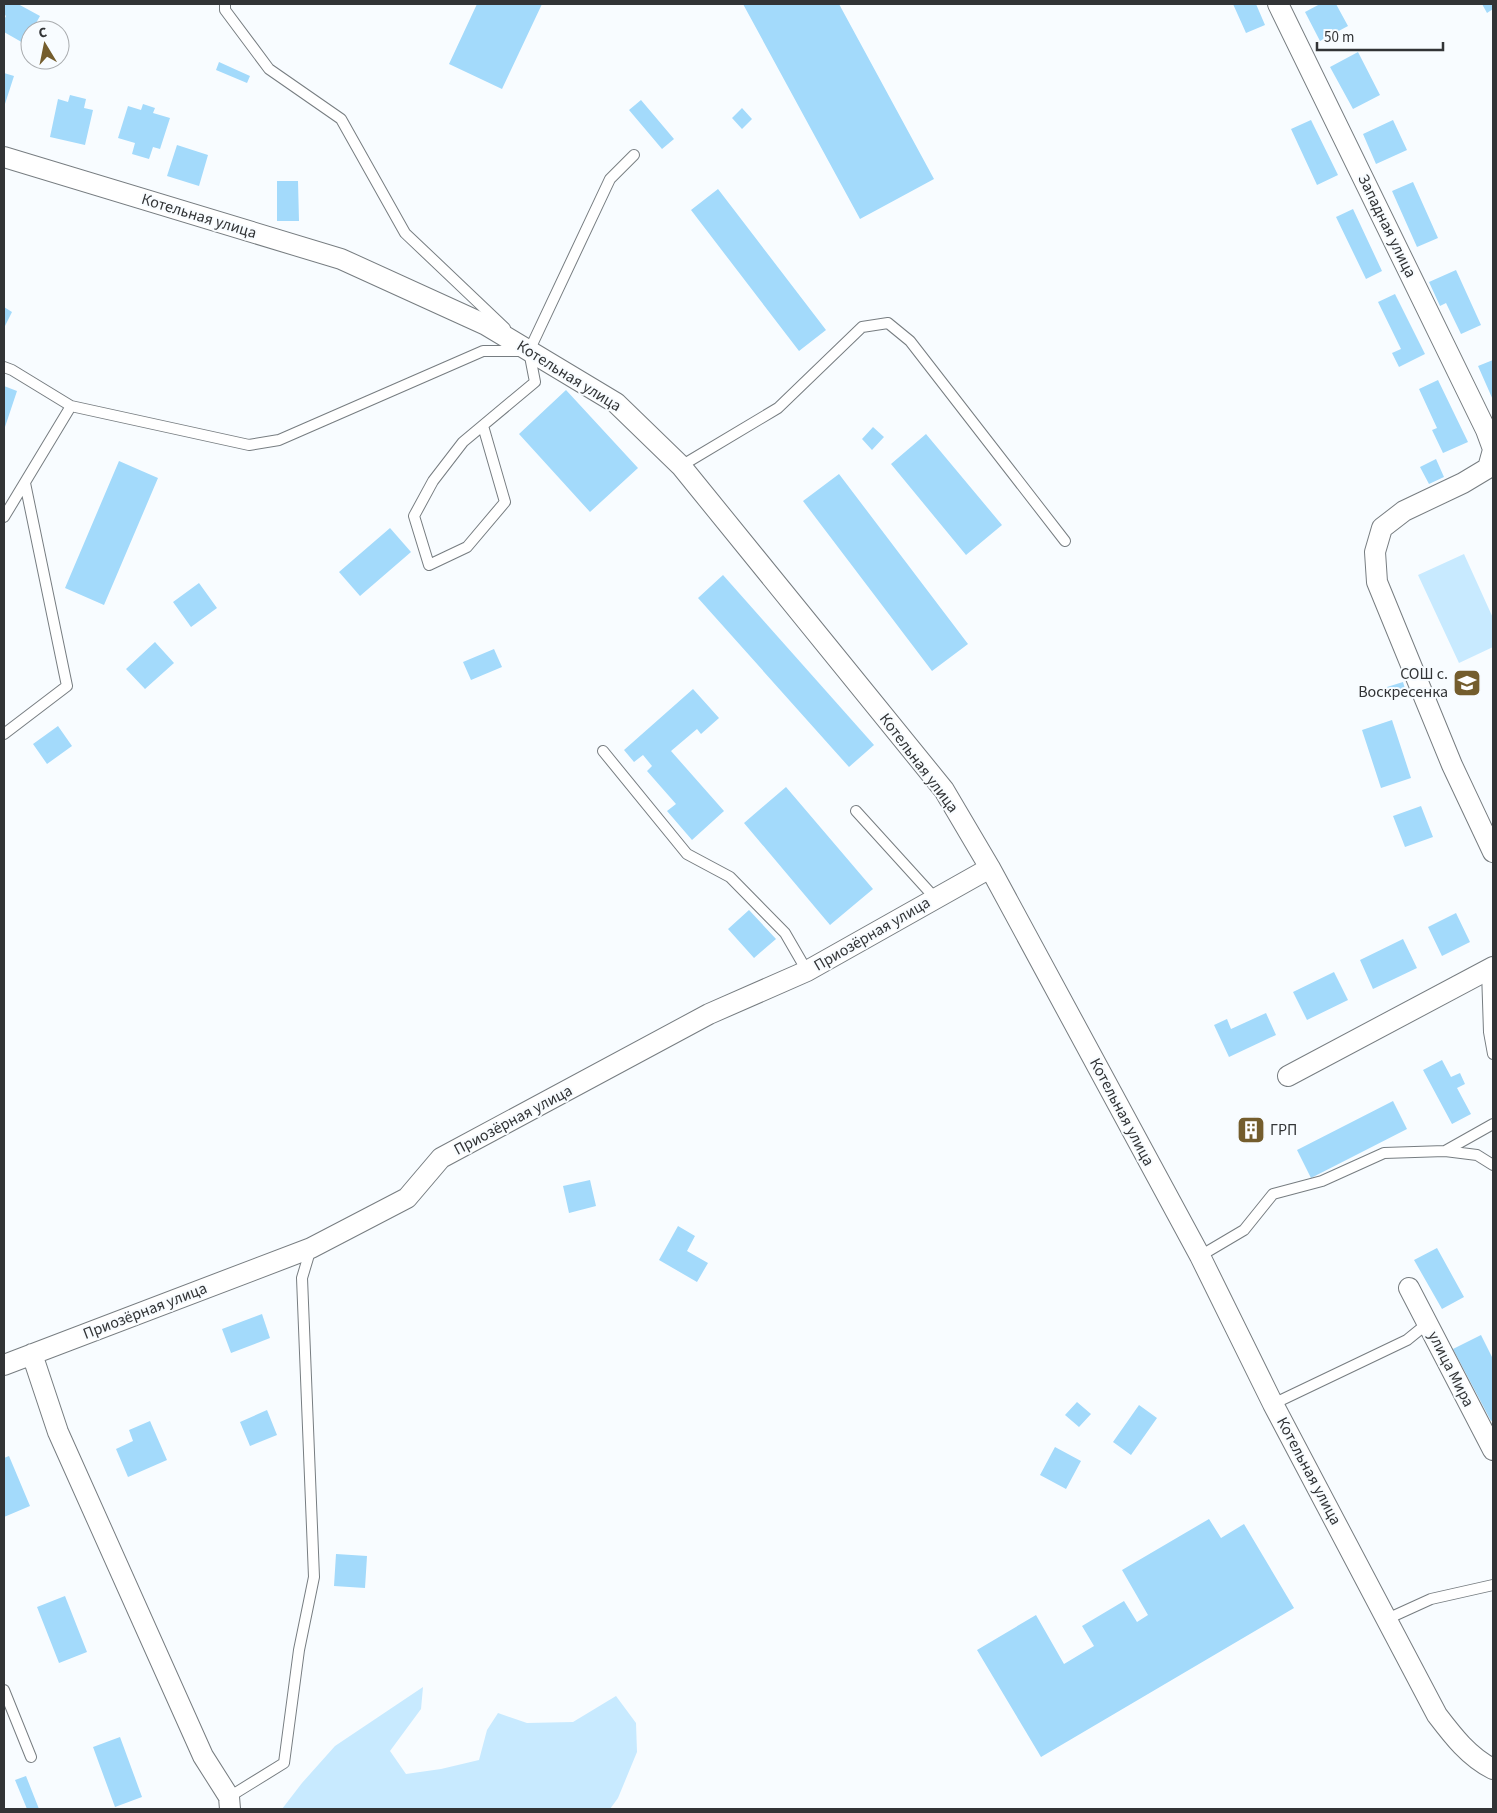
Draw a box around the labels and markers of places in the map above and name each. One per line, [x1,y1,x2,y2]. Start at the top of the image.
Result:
place label: СОШ с. Воскресенка [1358,663,1448,703]
school or university icon: СОШ с. Воскресенка [1452,668,1482,698]
building icon: ГРП [1236,1115,1266,1145]
place label: ГРП [1270,1119,1297,1141]

